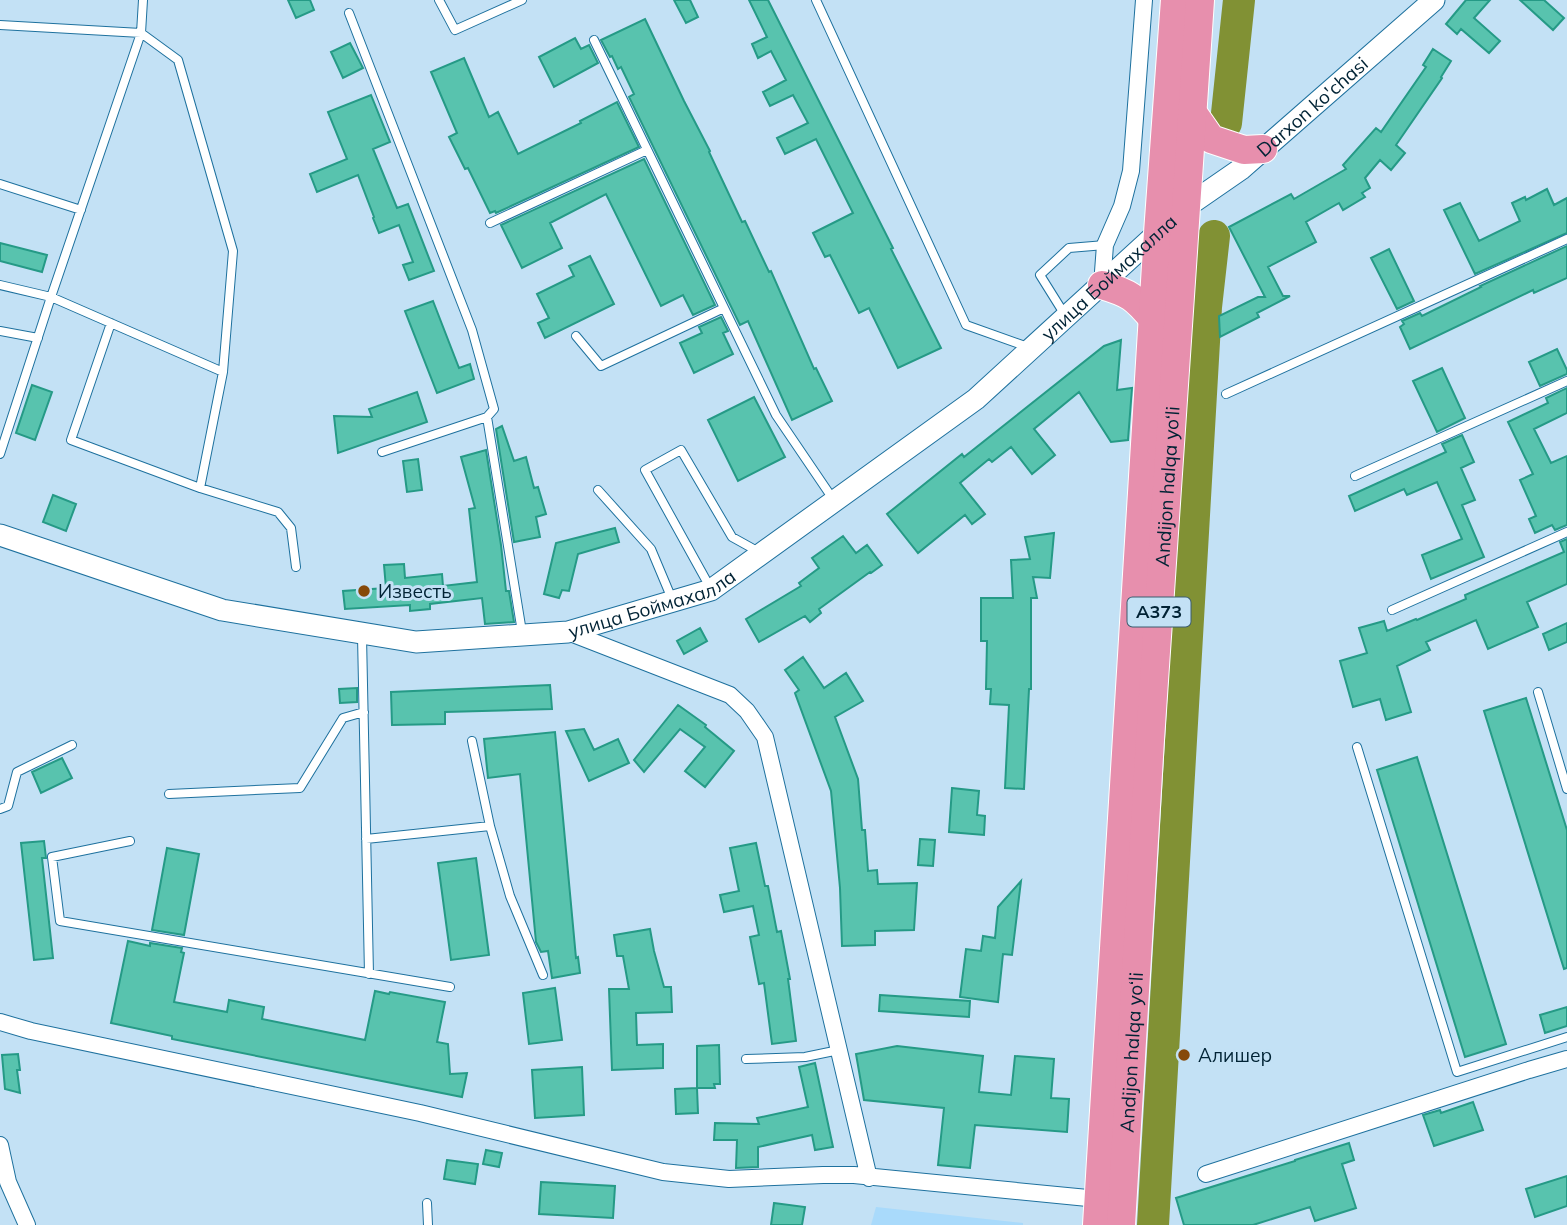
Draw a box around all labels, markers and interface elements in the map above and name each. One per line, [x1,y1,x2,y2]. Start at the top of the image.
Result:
street label: Darxon ko'chasi [1252,51,1373,162]
street label: улица Боймахалла [1036,209,1182,346]
street label: Andijon halqa yo‘li [1150,405,1185,568]
street label: улица Боймахалла [565,564,740,643]
place label: Известь [378,579,452,603]
marker: Известь [356,583,372,599]
road number: A373 [1128,598,1190,626]
street label: Andijon halqa yo‘li [1115,971,1148,1133]
place label: Алишер [1198,1043,1272,1067]
marker: Алишер [1176,1047,1192,1063]

